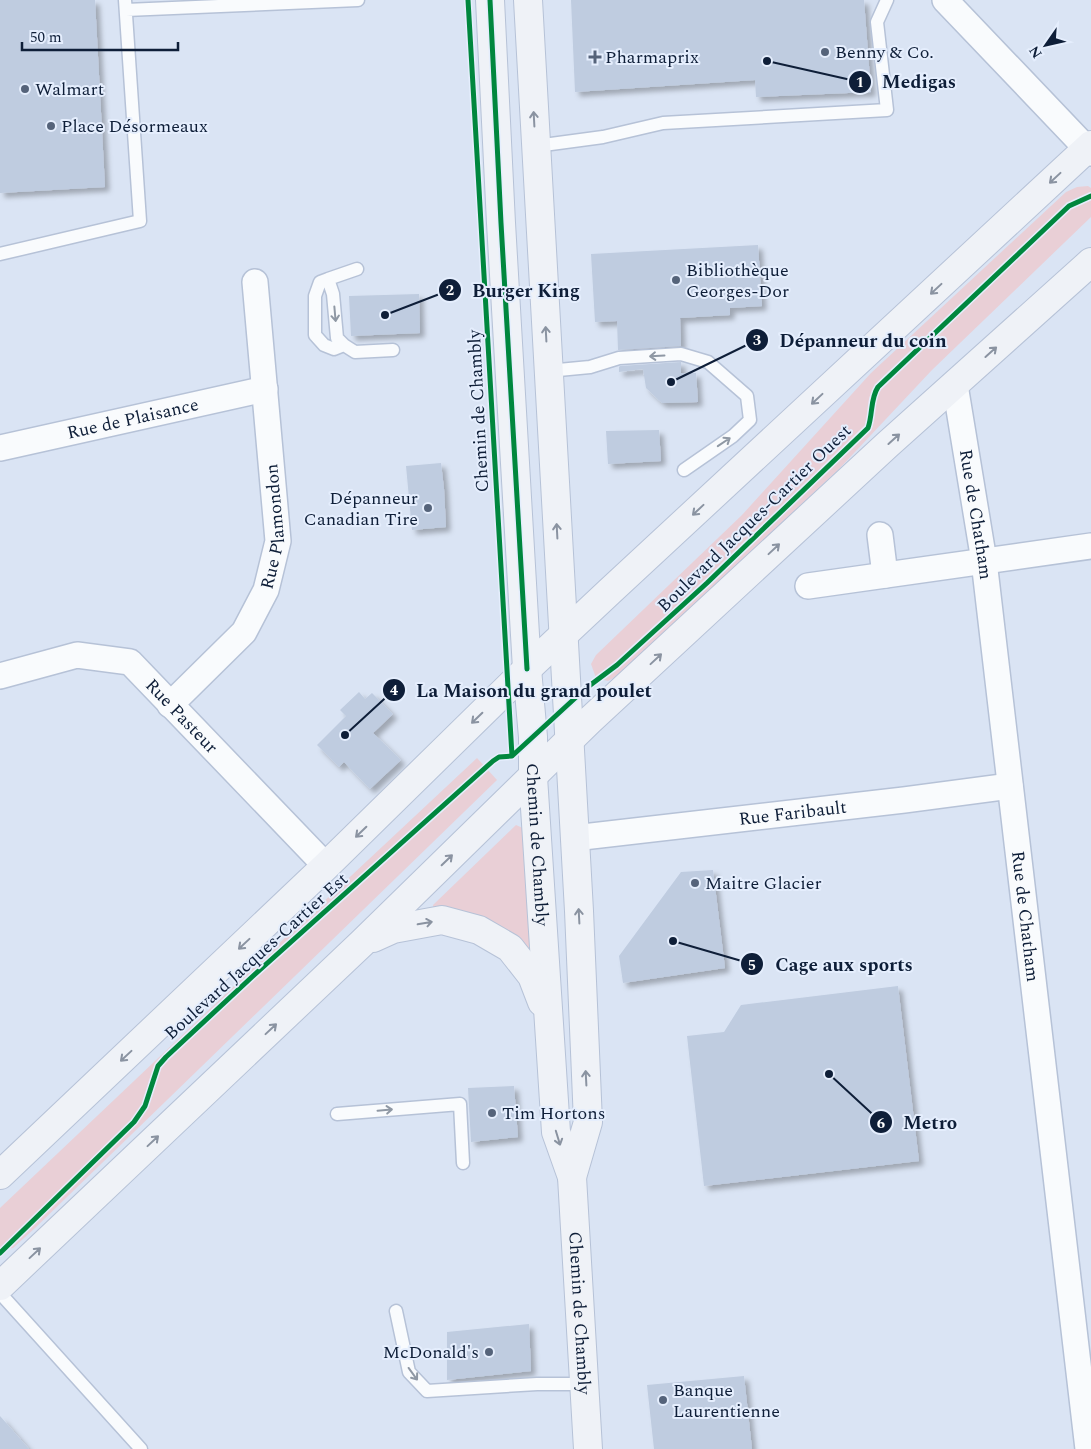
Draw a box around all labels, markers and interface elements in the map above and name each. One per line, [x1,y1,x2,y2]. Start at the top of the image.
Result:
scale bar [22,20,179,52]
north arrow [1021,20,1071,70]
text: 50 m [30,26,62,49]
place label: Benny & Co. [835,39,934,66]
text: N [1024,41,1048,63]
place label: Pharmaprix [605,44,699,71]
marker: Benny & Co. [819,46,831,58]
marker: Pharmaprix [589,51,601,63]
callout: Medigas [847,65,967,99]
text: Medigas [882,68,956,97]
text: 1 [856,71,864,94]
place label: Walmart [35,76,104,103]
marker: Walmart [19,83,31,95]
one-way arrow [530,111,539,127]
place label: Place Désormeaux [61,113,208,140]
marker: Place Désormeaux [45,120,57,132]
one-way arrow [1049,172,1062,184]
place label: Bibliothèque Georges-Dor [686,257,789,305]
callout: Burger King [437,273,590,307]
marker: Bibliothèque Georges-Dor [670,274,682,286]
text: Burger King [472,277,580,306]
text: 2 [446,279,454,302]
one-way arrow [930,283,943,295]
one-way arrow [330,306,340,322]
callout: Dépanneur du coin [745,323,957,357]
one-way arrow [542,326,551,342]
street label: Chemin de Chambly [461,327,496,493]
text: Dépanneur du coin [779,327,947,356]
text: 3 [753,329,761,352]
one-way arrow [984,346,997,358]
one-way arrow [649,351,665,360]
street label: Rue de Plaisance [64,391,201,447]
one-way arrow [810,393,823,405]
street label: Boulevard Jacques-Cartier Ouest [651,418,858,619]
one-way arrow [888,433,901,445]
one-way arrow [717,437,731,447]
street label: Rue de Chatham [952,447,999,581]
street label: Rue Plamondon [254,462,292,592]
place label: Dépanneur Canadian Tire [304,485,418,533]
marker: Dépanneur Canadian Tire [422,502,434,514]
one-way arrow [692,503,705,515]
one-way arrow [553,523,562,539]
one-way arrow [768,543,781,555]
one-way arrow [649,654,662,665]
street label: Rue Pasteur [139,673,224,760]
callout: La Maison du grand poulet [381,673,662,707]
text: La Maison du grand poulet [416,677,652,706]
text: 4 [390,679,399,702]
one-way arrow [471,712,484,724]
street label: Chemin de Chambly [519,763,556,928]
street label: Rue Faribault [737,794,848,833]
one-way arrow [355,825,367,838]
street label: Rue de Chatham [1004,849,1046,983]
one-way arrow [441,854,453,866]
street label: Boulevard Jacques-Cartier Est [158,866,354,1046]
place label: Maitre Glacier [705,870,822,897]
marker: Maitre Glacier [689,877,701,889]
one-way arrow [574,908,583,924]
one-way arrow [416,918,432,928]
one-way arrow [237,938,250,950]
callout: Cage aux sports [740,947,922,981]
text: Cage aux sports [775,951,913,980]
text: 5 [748,954,756,977]
one-way arrow [265,1023,278,1035]
one-way arrow [119,1050,132,1062]
one-way arrow [582,1070,591,1086]
place label: Tim Hortons [502,1100,606,1127]
one-way arrow [377,1105,393,1115]
callout: Metro [868,1105,968,1139]
marker: Tim Hortons [486,1107,498,1119]
text: Metro [903,1109,957,1138]
text: 6 [877,1112,885,1135]
one-way arrow [554,1130,564,1146]
one-way arrow [147,1135,160,1147]
street label: Chemin de Chambly [561,1231,598,1397]
one-way arrow [29,1247,42,1259]
place label: McDonald's [383,1339,479,1366]
marker: McDonald's [483,1346,495,1358]
one-way arrow [407,1367,418,1381]
place label: Banque Laurentienne [673,1377,780,1425]
marker: Banque Laurentienne [657,1394,669,1406]

